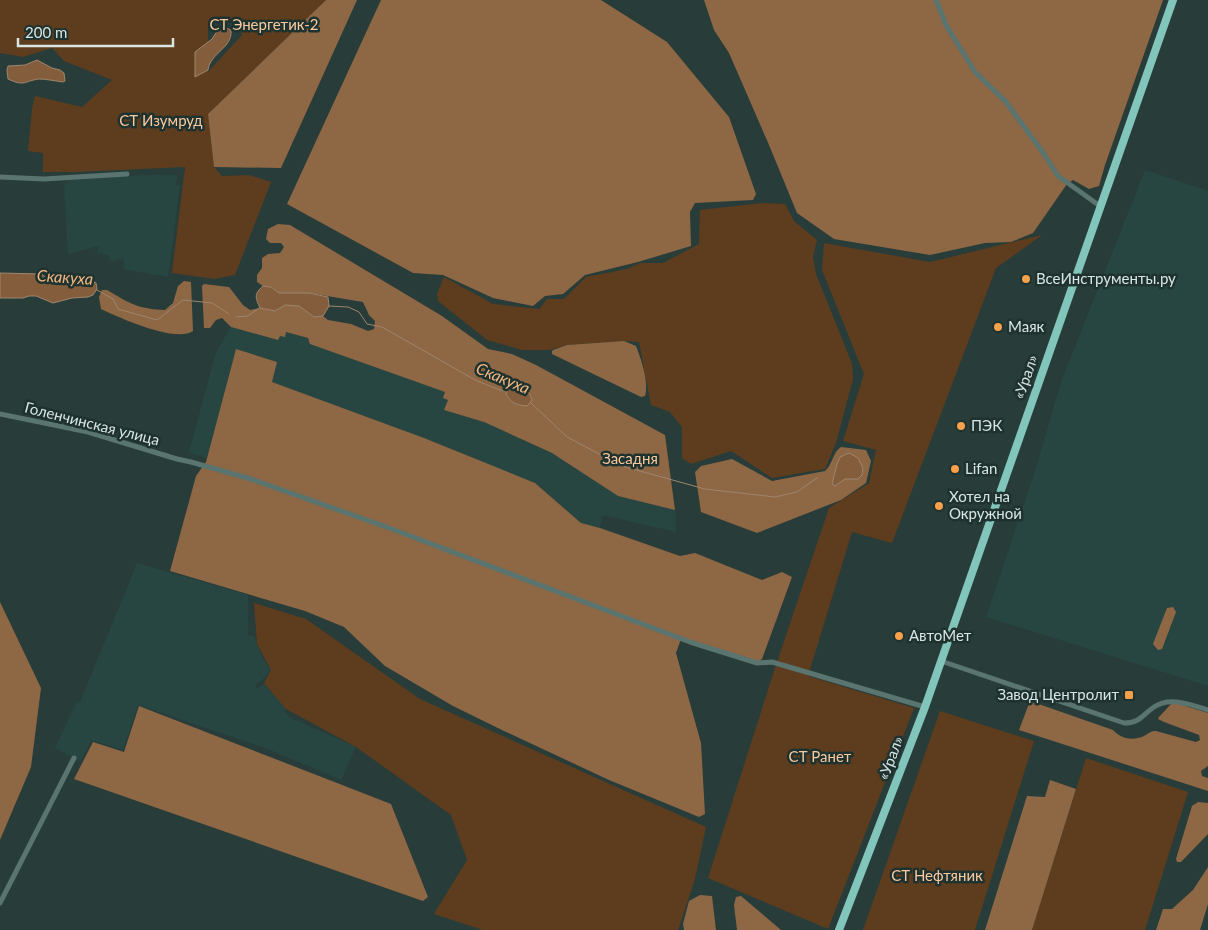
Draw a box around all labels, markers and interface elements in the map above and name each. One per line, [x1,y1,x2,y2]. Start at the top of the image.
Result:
scale bar [18,15,172,47]
park label: СТ Энергетик-2 [209,15,319,33]
text: 200 m [25,23,67,41]
park label: СТ Изумруд [119,111,203,129]
water label: Скакуха [36,265,94,288]
place label: ВсеИнструменты.ру [1036,269,1176,287]
marker: ВсеИнструменты.ру [1020,273,1032,285]
place label: Маяк [1008,317,1045,335]
marker: Маяк [992,321,1004,333]
street label: «Урал» [1009,352,1041,401]
water label: Скакуха [474,358,533,397]
street label: Голенчинская улица [23,398,162,448]
place label: ПЭК [971,416,1002,434]
marker: ПЭК [955,420,967,432]
park label: Засадня [602,449,658,467]
place label: Lifan [965,459,997,477]
marker: Lifan [949,463,961,475]
place label: Хотел на Окружной [949,487,1022,522]
marker: Хотел на Окружной [933,500,945,512]
place label: АвтоМет [909,626,972,644]
marker: АвтоМет [893,630,905,642]
place label: Завод Центролит [997,685,1119,703]
marker: Завод Центролит [1123,689,1135,701]
street label: «Урал» [874,733,907,782]
park label: СТ Ранет [789,747,852,765]
park label: СТ Нефтяник [891,866,983,884]

